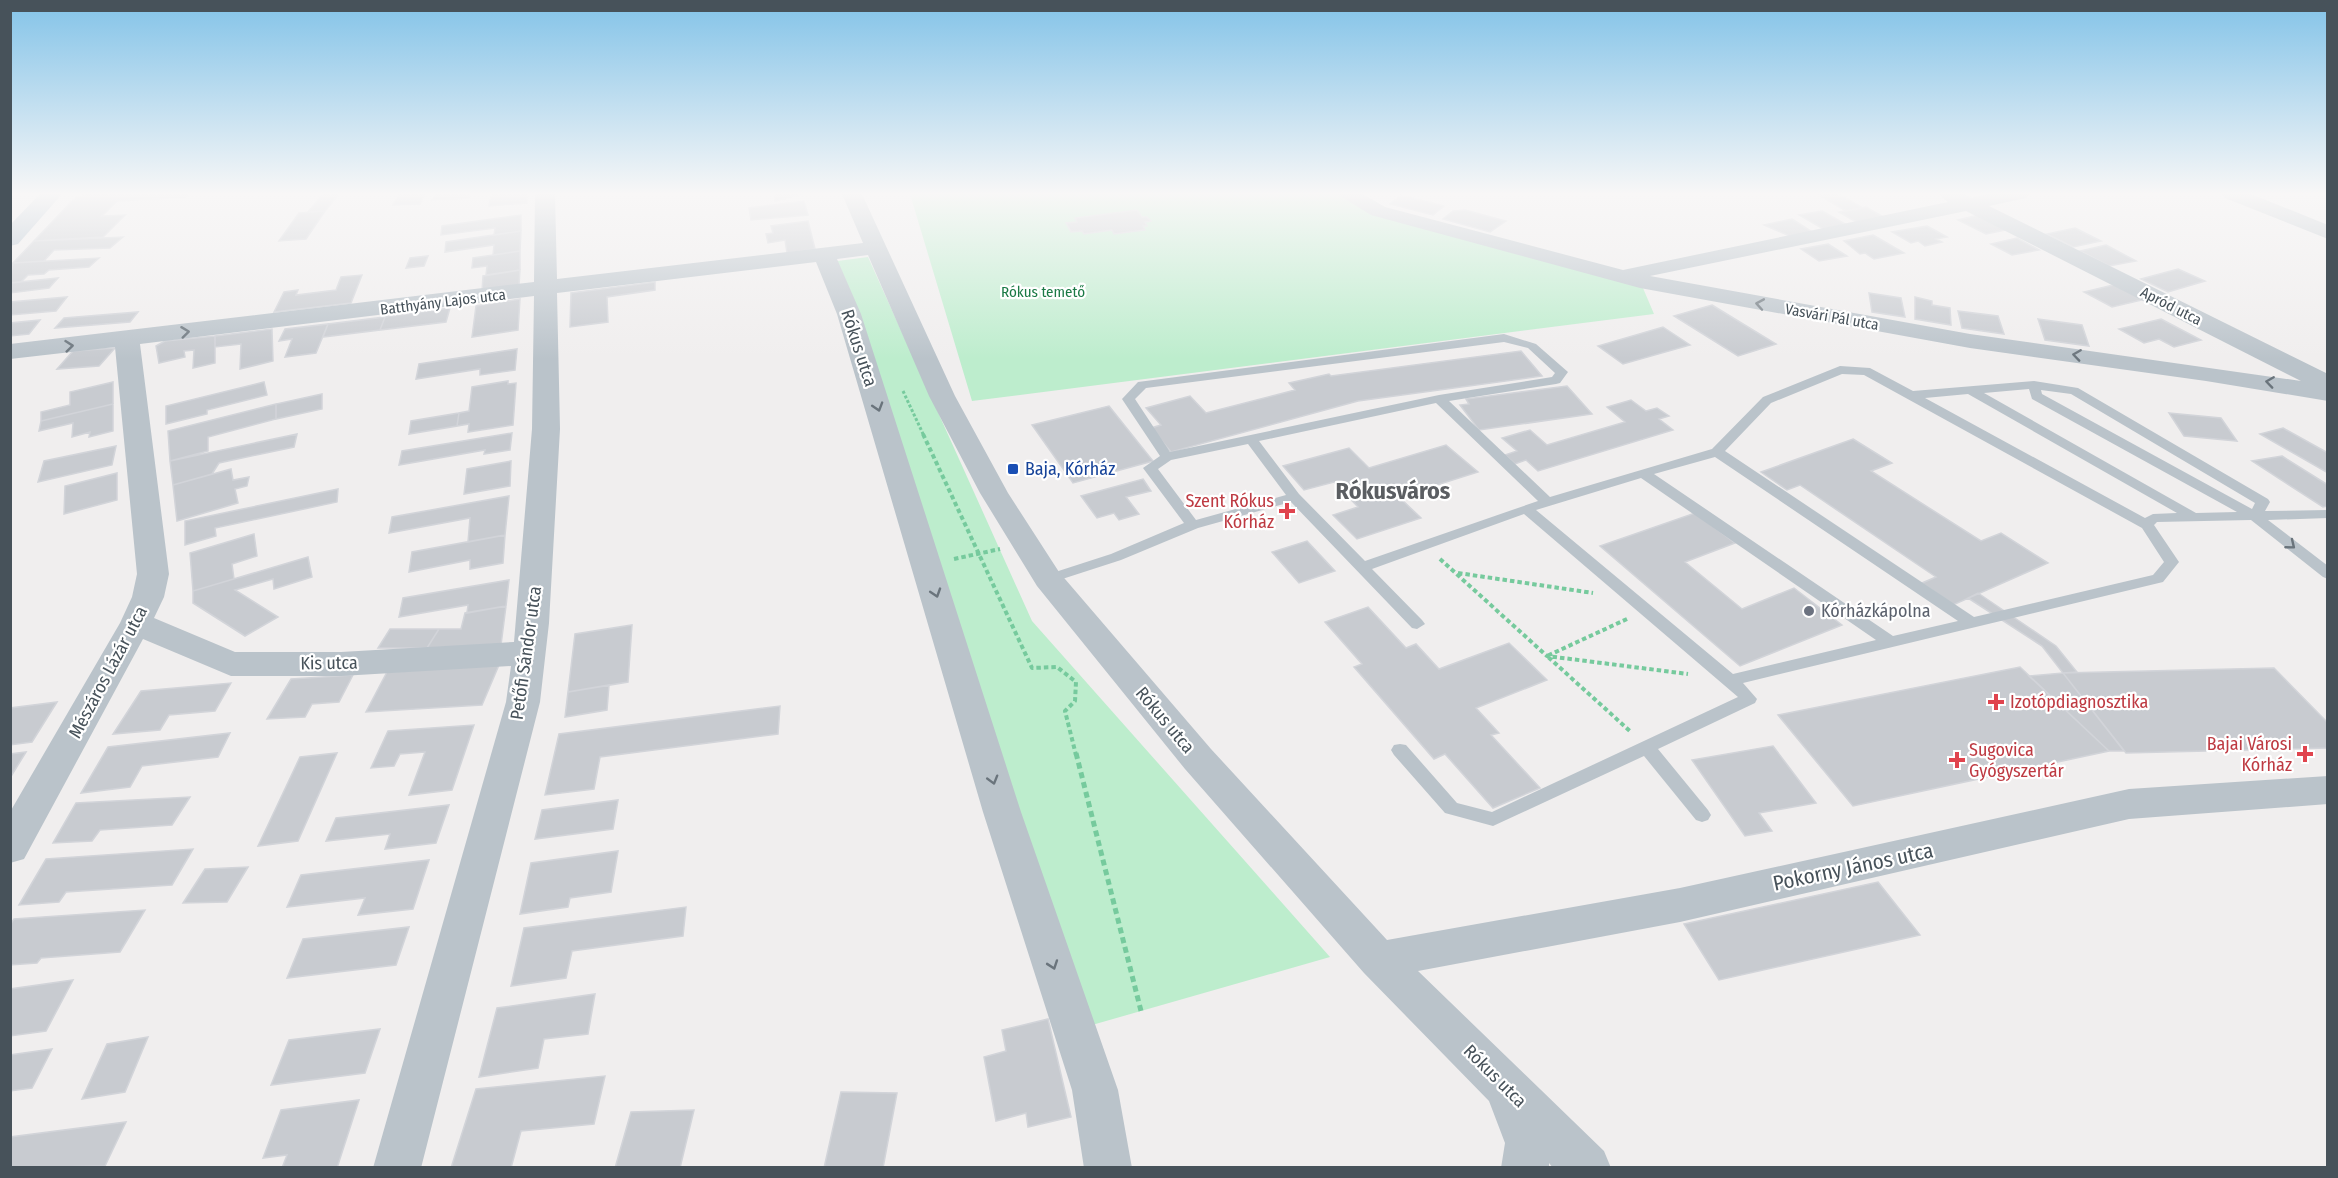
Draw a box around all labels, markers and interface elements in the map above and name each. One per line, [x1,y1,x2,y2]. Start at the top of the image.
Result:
park label: Rókus temető [1001,283,1085,301]
street label: Apród utca [2137,283,2205,329]
street label: Batthyány Lajos utca [379,285,507,319]
one-way arrow [1756,298,1766,311]
street label: Vasvári Pál utca [1784,300,1880,334]
street label: Rókus utca [836,307,882,390]
one-way arrow [180,327,190,339]
one-way arrow [64,340,73,353]
one-way arrow [2072,350,2082,362]
one-way arrow [2265,377,2275,389]
one-way arrow [871,401,883,412]
place label: Baja, Kórház [1025,458,1115,480]
marker: Baja, Kórház [1006,462,1020,476]
district label: Rókusváros [1336,477,1451,505]
place label: Szent Rókus Kórház [1185,490,1274,533]
marker: Szent Rókus Kórház [1278,502,1296,520]
one-way arrow [2285,537,2296,548]
street label: Petőfi Sándor utca [506,585,546,721]
one-way arrow [929,587,941,598]
place label: Kórházkápolna [1821,600,1931,622]
street label: Mészáros Lázár utca [64,602,152,742]
marker: Kórházkápolna [1802,604,1816,618]
street label: Kis utca [300,651,358,674]
street label: Rókus utca [1131,682,1199,758]
place label: Izotópdiagnosztika [2010,691,2148,713]
marker: Izotópdiagnosztika [1987,693,2005,711]
place label: Bajai Városi Kórház [2207,733,2292,776]
place label: Sugovica Gyógyszertár [1969,739,2065,782]
marker: Bajai Városi Kórház [2296,745,2314,763]
marker: Sugovica Gyógyszertár [1950,753,1964,767]
one-way arrow [985,775,998,785]
street label: Pokorny János utca [1770,837,1936,897]
one-way arrow [1046,959,1059,970]
street label: Rókus utca [1459,1040,1531,1112]

